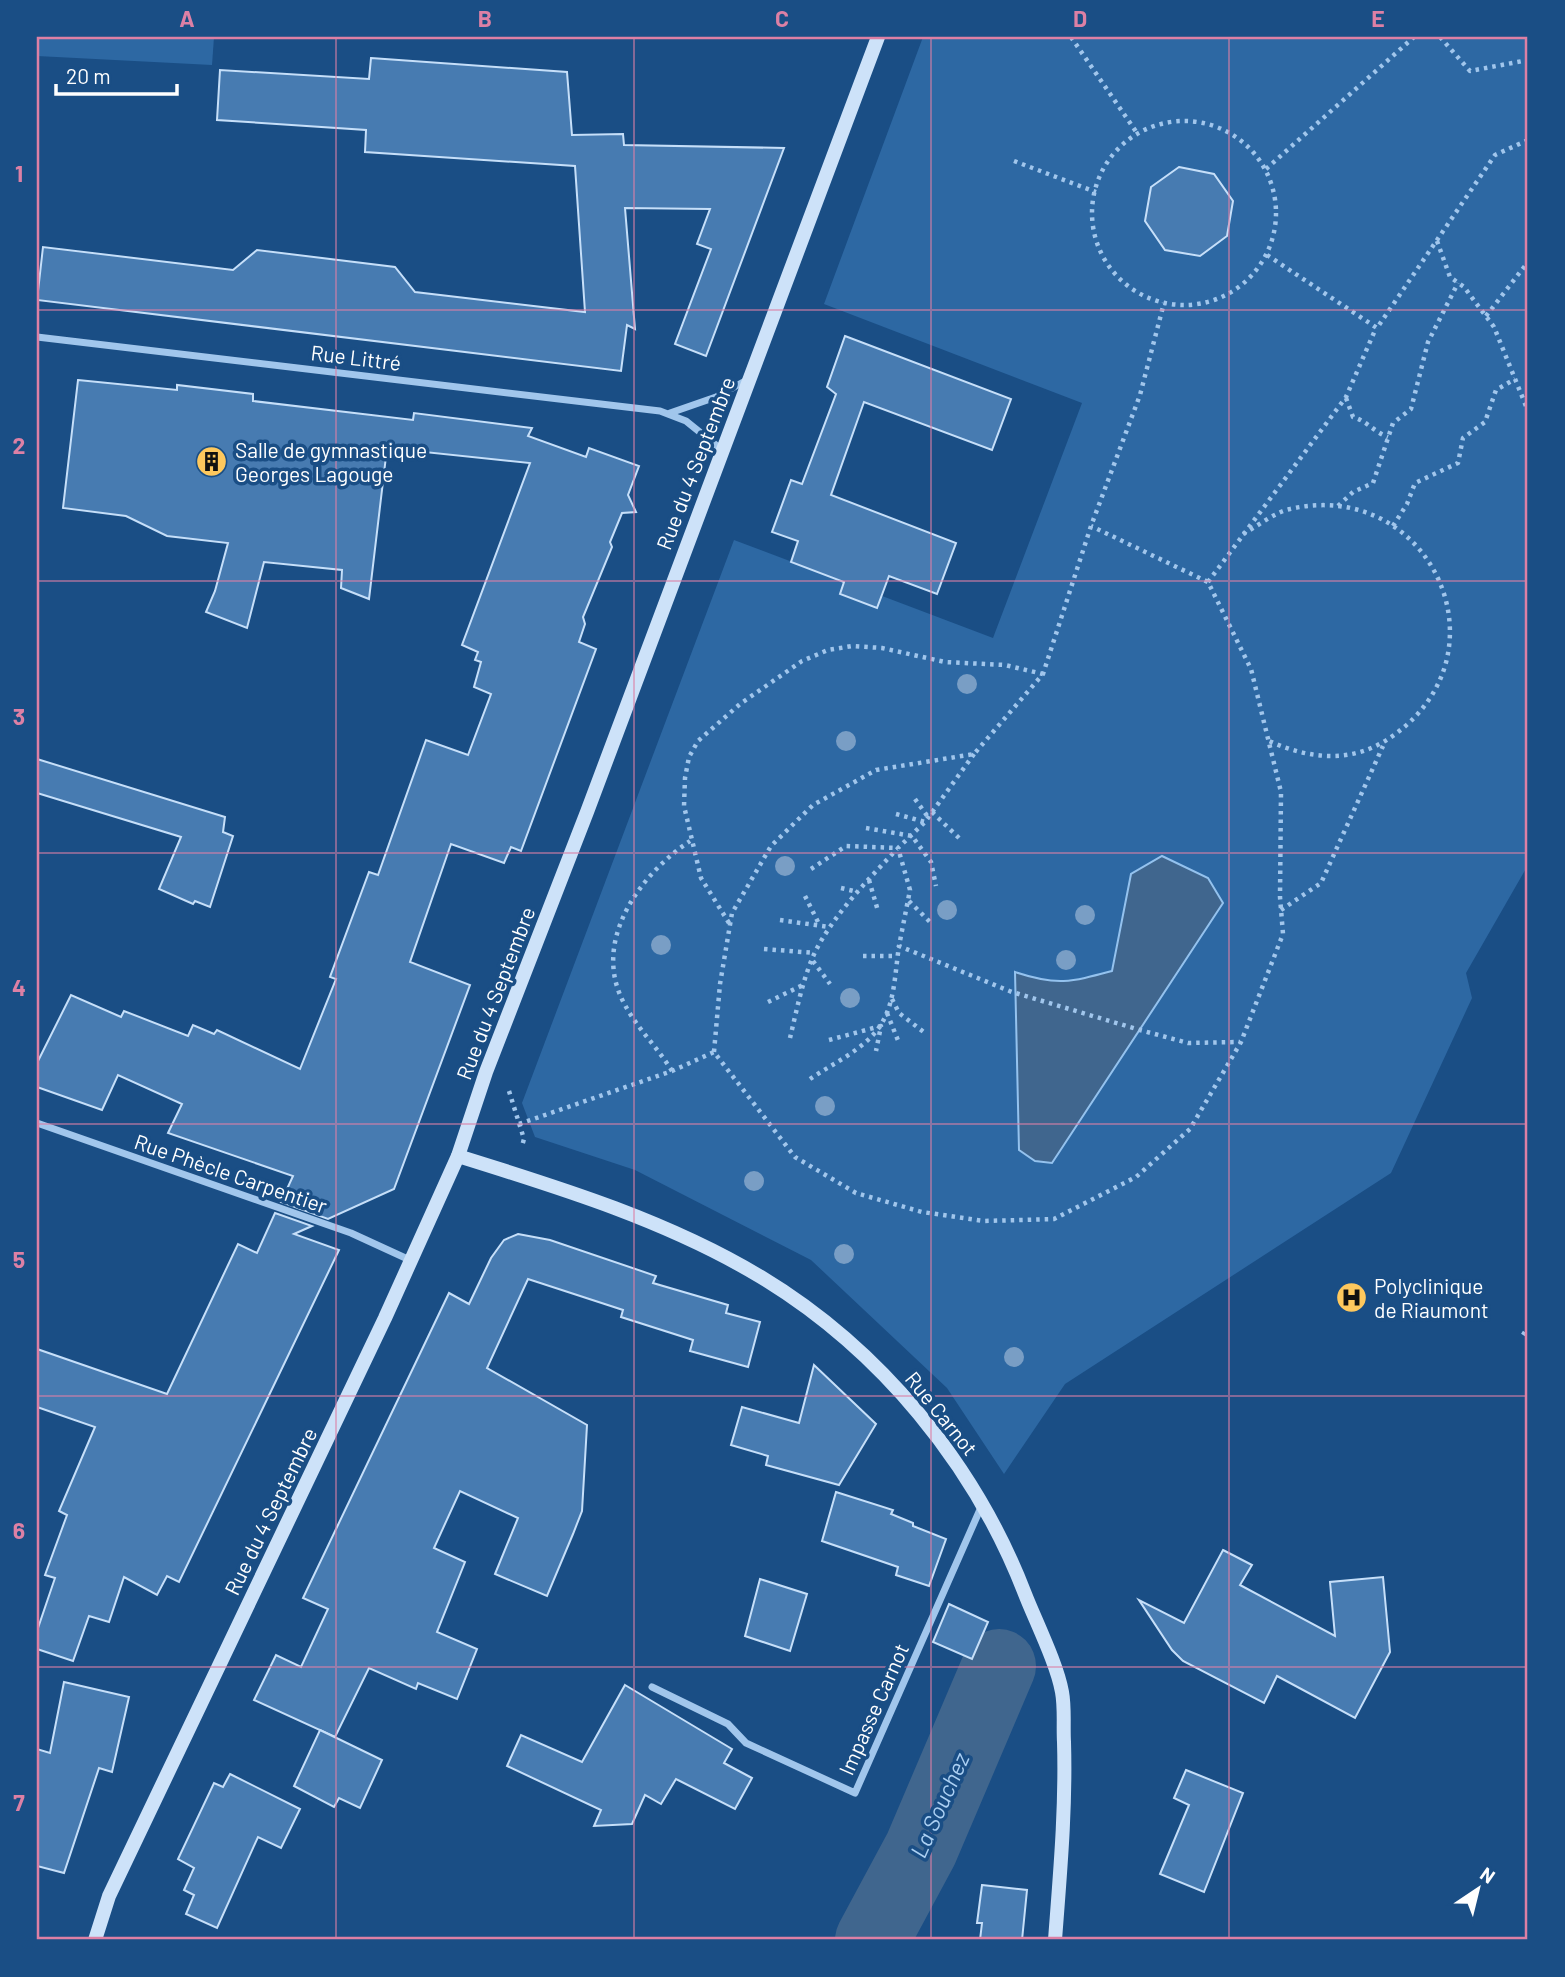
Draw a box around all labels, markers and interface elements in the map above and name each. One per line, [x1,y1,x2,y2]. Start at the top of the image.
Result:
text: A [179,4,195,32]
text: B [478,4,492,32]
text: C [775,4,789,32]
text: D [1073,4,1087,32]
text: E [1371,4,1385,32]
scale bar [56,52,177,96]
text: 20 m [66,63,111,88]
text: 1 [15,159,23,187]
street label: Rue Littré [309,339,403,375]
street label: Rue du 4 Septembre [650,373,740,553]
text: 2 [13,431,25,459]
place label: Salle de gymnastique Georges Lagouge [235,437,427,486]
building icon: Salle de gymnastique Georges Lagouge [195,444,229,478]
text: 3 [13,702,25,730]
street label: Rue du 4 Septembre [450,903,540,1083]
text: 4 [12,973,26,1001]
street label: Rue Phècle Carpentier [131,1128,331,1218]
text: 5 [13,1245,25,1273]
place label: Polyclinique de Riaumont [1374,1273,1489,1322]
hospital icon: Polyclinique de Riaumont [1334,1280,1368,1314]
street label: Rue Carnot [901,1366,983,1460]
street label: Rue du 4 Septembre [219,1423,321,1599]
text: 6 [13,1516,25,1544]
street label: Impasse Carnot [833,1639,913,1779]
water label: La Souchez [903,1747,975,1862]
text: 7 [13,1788,25,1816]
north arrow [1442,1854,1512,1924]
text: N [1476,1862,1500,1888]

